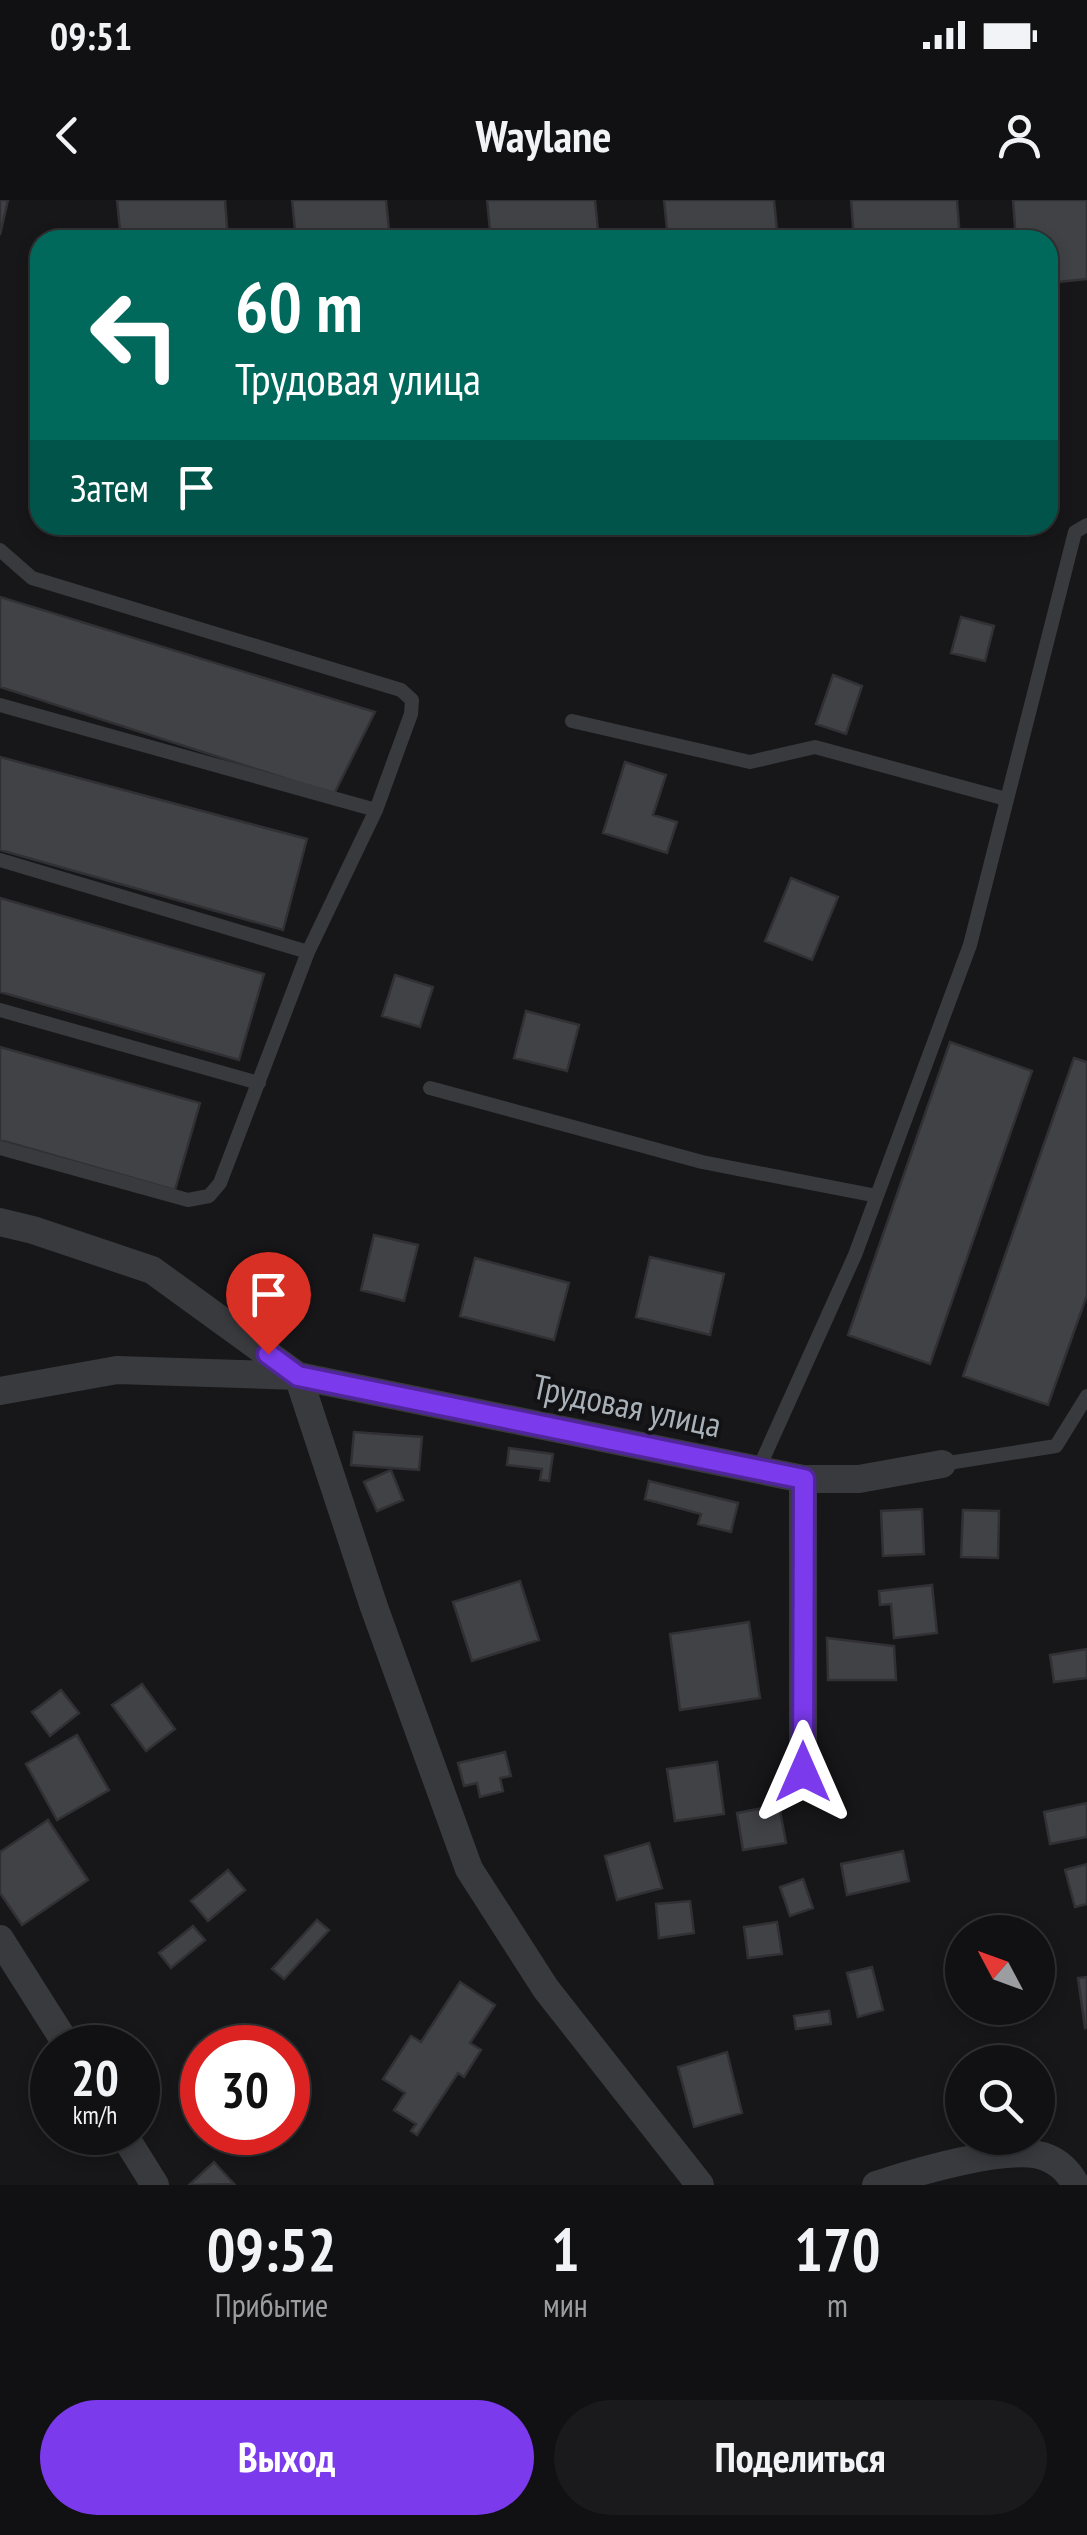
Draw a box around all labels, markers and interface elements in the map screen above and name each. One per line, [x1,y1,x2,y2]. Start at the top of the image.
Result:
text: 09:51 [50,11,132,60]
text: Waylane [476,106,612,164]
icon: back [40,108,95,163]
icon: person [992,108,1047,163]
text: 60 m [235,261,363,351]
icon: left [70,270,200,400]
text: Трудовая улица [235,349,481,407]
icon: arrive [169,460,224,515]
text: Затем [70,463,149,512]
pin [226,1252,311,1355]
icon: arrive [241,1267,296,1322]
street label: Трудовая улица [529,1363,725,1447]
position arrow [751,1720,855,1824]
north arrow [945,1915,1055,2025]
map controls [945,1915,1055,2155]
speed limit sign: 30 [180,2025,310,2155]
text: 20 [71,2045,119,2110]
button: search [945,2045,1055,2155]
text: km/h [73,2099,117,2131]
text: 09:52 [207,2210,336,2288]
text: 1 [551,2210,580,2288]
text: 170 [794,2210,880,2288]
text: Прибытие [215,2284,328,2326]
text: мин [543,2284,588,2326]
text: m [827,2284,848,2326]
button: Выход [40,2400,534,2515]
button: Поделиться [554,2400,1047,2515]

